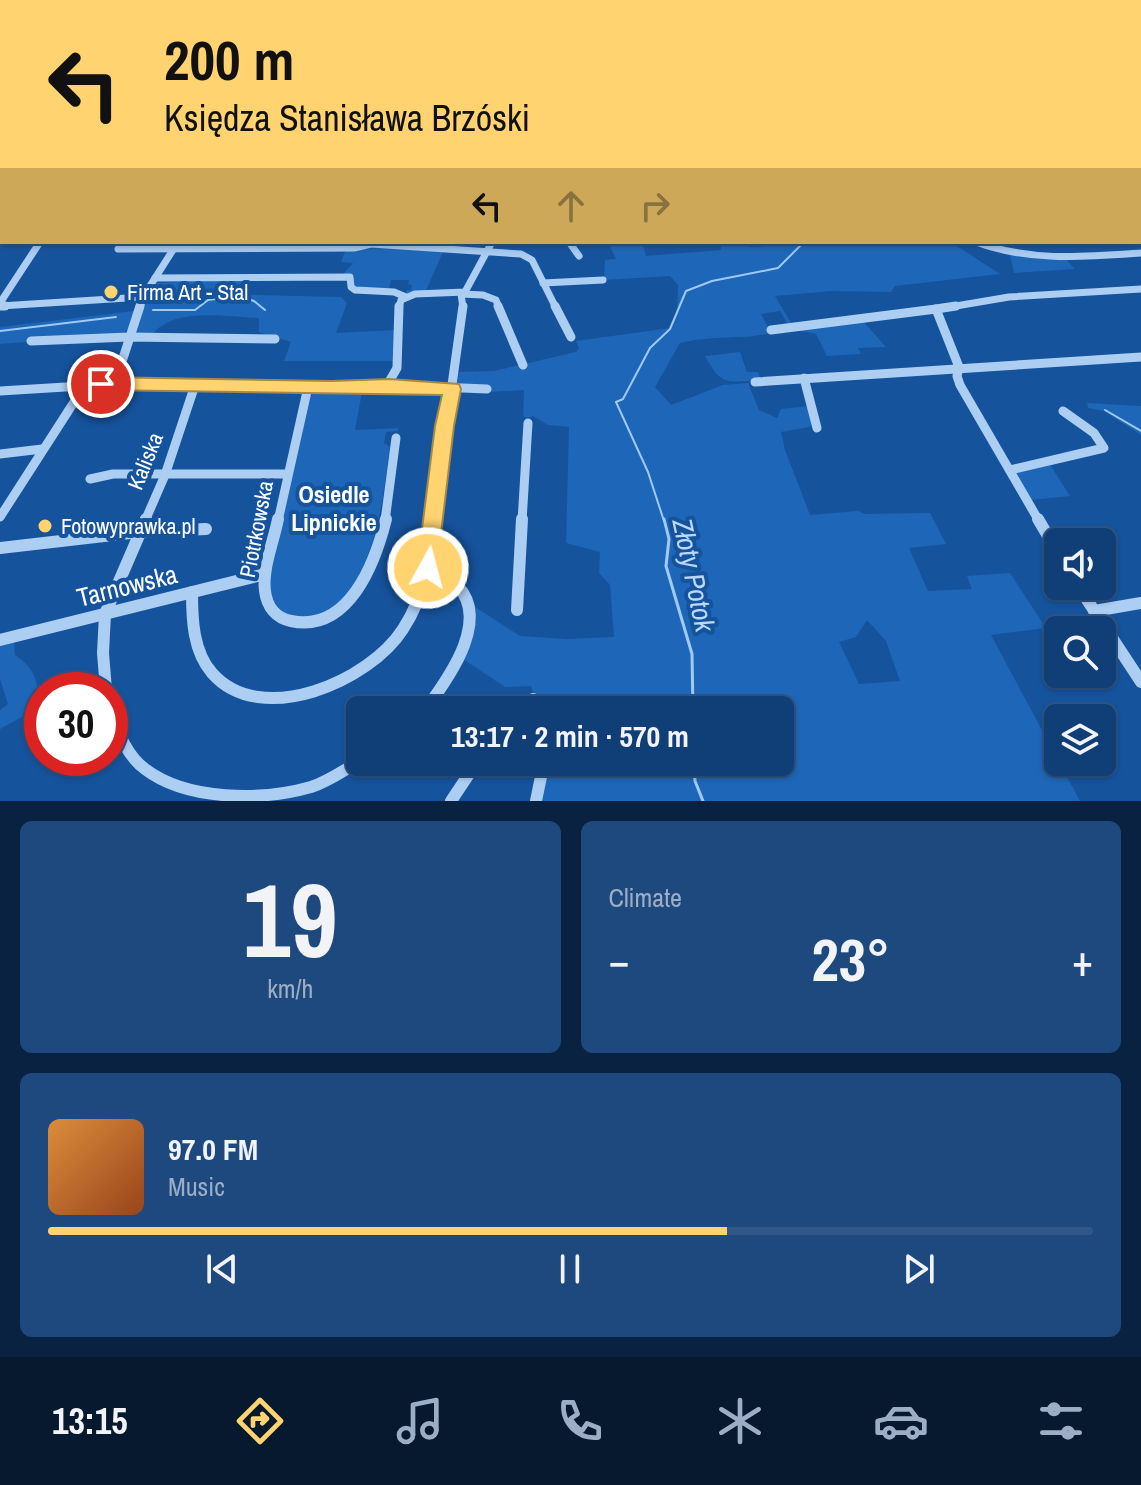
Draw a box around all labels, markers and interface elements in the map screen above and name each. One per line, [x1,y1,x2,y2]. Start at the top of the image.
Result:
text: 200 m [164,22,294,97]
icon: left [32,32,136,136]
text: Księdza Stanisława Brzóski [164,94,530,142]
icon: left [465,184,509,228]
icon: ahead [549,184,593,228]
icon: right [633,184,677,228]
place label: Firma Art - Stal [127,277,248,307]
marker: Firma Art - Stal [102,283,120,301]
pin [67,350,135,418]
icon: arrive [79,362,123,406]
street label: Kaliska [120,428,170,494]
street label: Piotrkowska [232,478,280,580]
district label: Osiedle Lipnickie [291,478,377,538]
place label: Fotowyprawka.pl [61,511,195,541]
water label: Złoty Potok [663,514,725,637]
marker: Fotowyprawka.pl [36,517,54,535]
position arrow [386,526,470,610]
map controls [1044,528,1116,776]
button: sound [1044,528,1116,600]
street label: Tarnowska [73,556,181,615]
button: search [1044,616,1116,688]
speed limit sign: 30 [24,672,128,776]
button: layers [1044,704,1116,776]
text: 13:17 · 2 min · 570 m [451,716,689,756]
text: 19 [243,849,338,989]
text: Climate [609,880,682,915]
text: 23° [811,919,890,1000]
text: − [609,930,630,990]
text: + [1072,930,1093,990]
text: km/h [267,971,313,1006]
text: 97.0 FM [168,1129,258,1169]
text: Music [168,1169,225,1204]
icon: previous [200,1247,244,1291]
icon: pause [548,1247,592,1291]
icon: next [897,1247,941,1291]
icon: directions [232,1393,288,1449]
icon: music [392,1393,448,1449]
icon: phone [552,1393,608,1449]
icon: climate [712,1393,768,1449]
icon: car [873,1393,929,1449]
icon: filters [1033,1393,1089,1449]
text: 13:15 [52,1397,128,1445]

